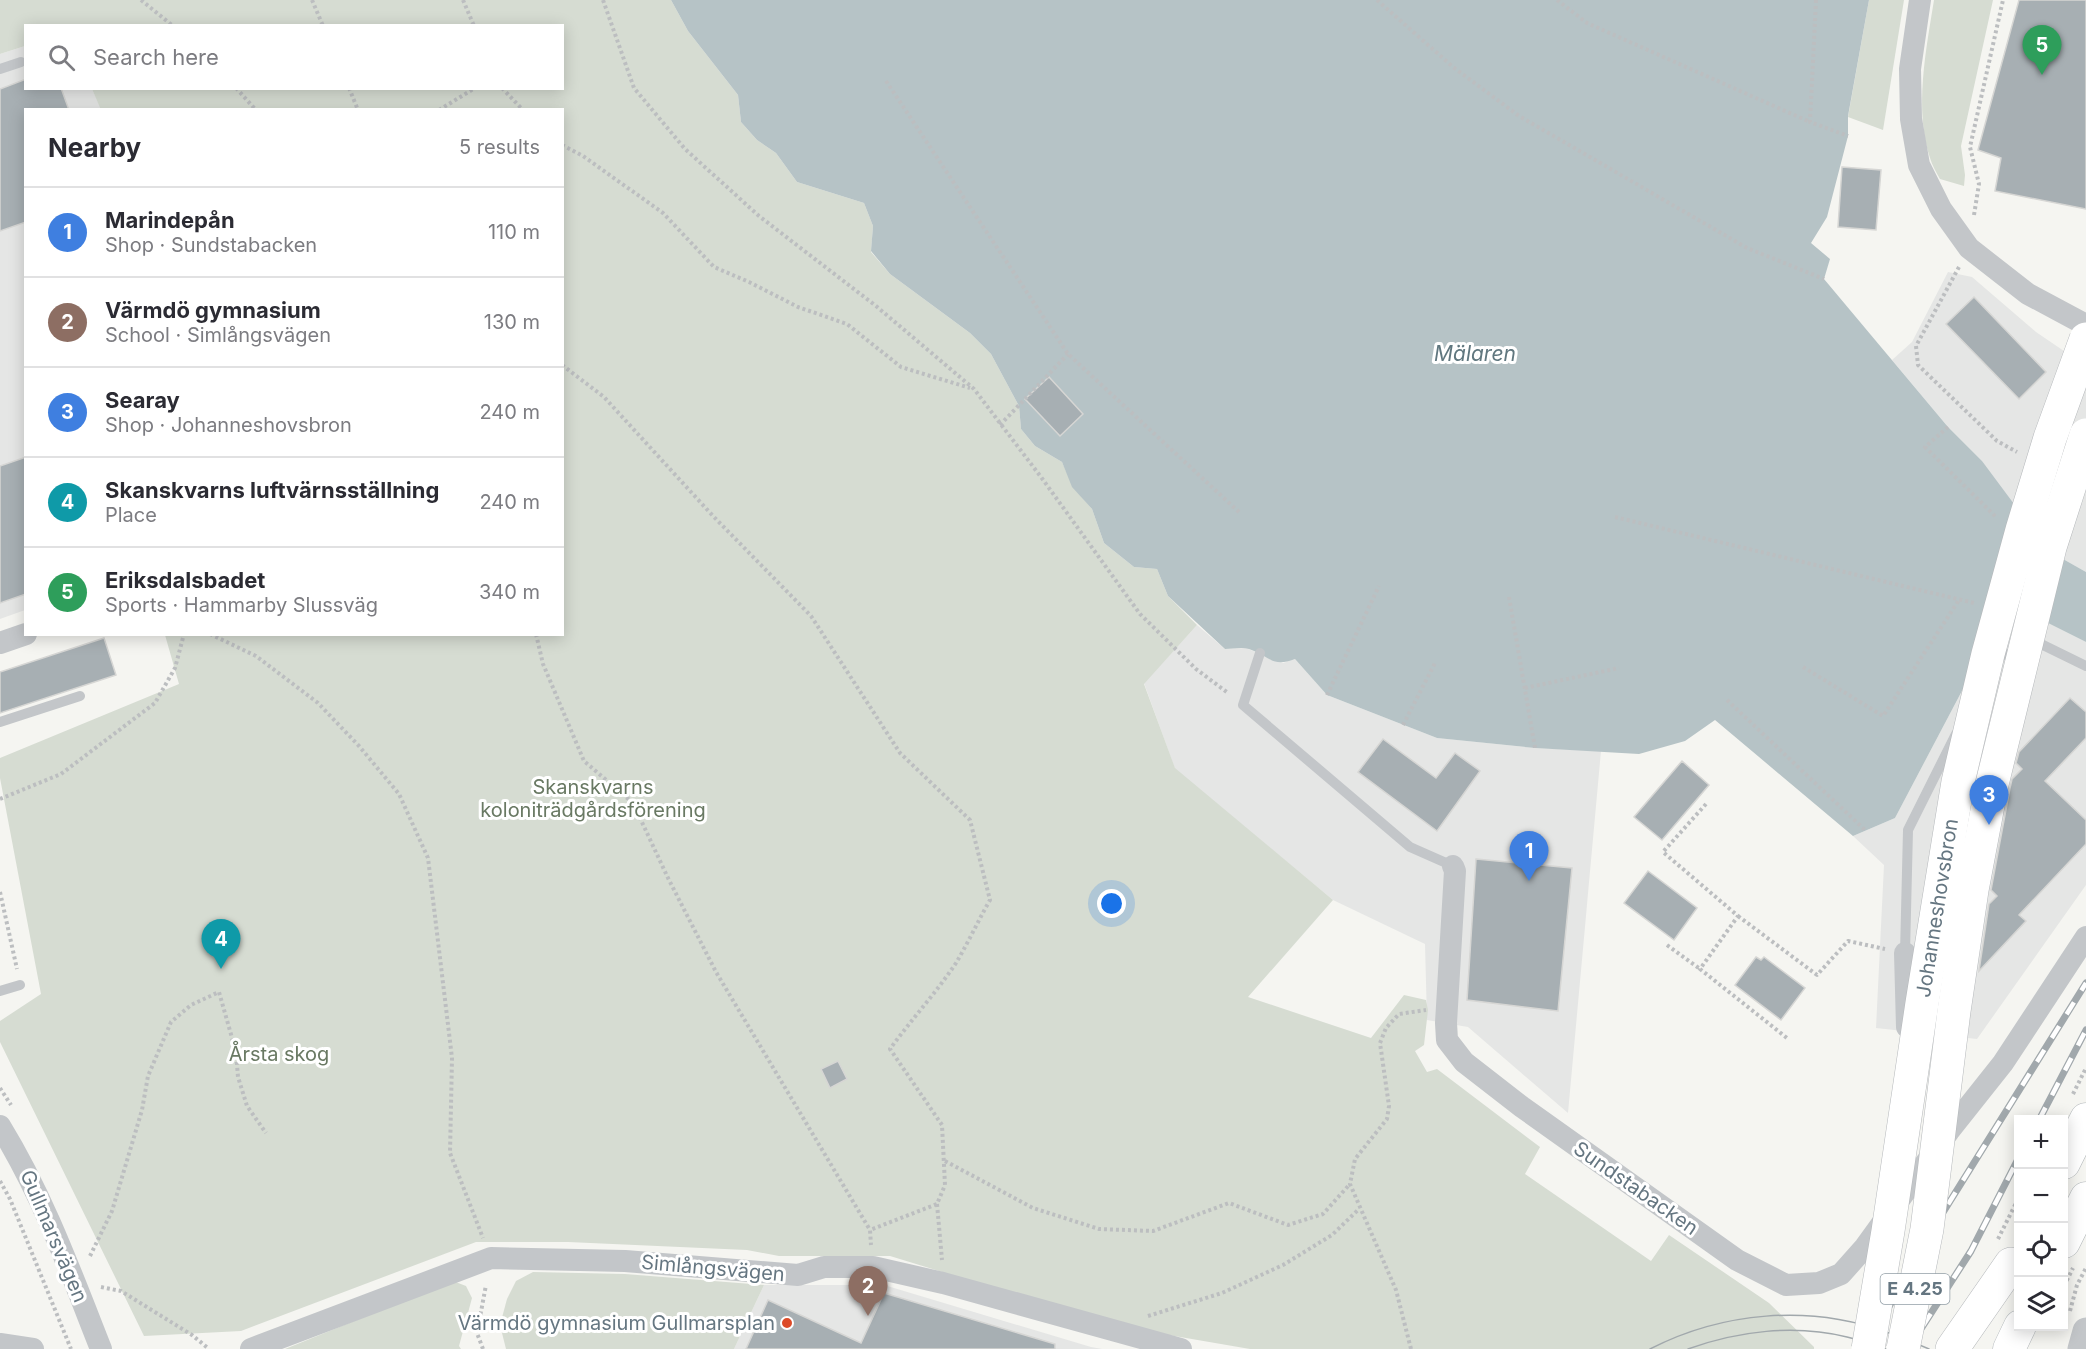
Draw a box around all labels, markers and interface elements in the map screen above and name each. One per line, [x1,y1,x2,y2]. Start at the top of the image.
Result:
search box [24,24,564,90]
pin: 5 [2022,26,2062,75]
icon: search [45,41,78,74]
text: Search here [93,44,219,70]
text: Nearby [48,132,141,163]
text: 5 results [459,135,540,159]
text: Marindepån [105,207,235,233]
text: 1 [63,220,72,244]
text: 110 m [488,220,540,244]
text: Shop · Sundstabacken [105,233,317,257]
text: Värmdö gymnasium [105,297,321,323]
text: 2 [61,310,74,334]
text: 130 m [484,310,540,334]
text: School · Simlångsvägen [105,323,331,347]
water label: Mälaren [1434,341,1516,366]
text: Searay [105,387,180,413]
text: 3 [61,400,74,424]
text: 240 m [479,400,540,424]
text: Shop · Johanneshovsbron [105,413,352,437]
text: Skanskvarns luftvärnsställning [105,477,439,503]
text: 4 [61,490,74,514]
text: 240 m [479,490,540,514]
text: Place [105,503,157,527]
text: Eriksdalsbadet [105,567,265,593]
text: 5 [61,580,74,604]
text: 340 m [479,580,540,604]
text: Sports · Hammarby Slussväg [105,593,378,617]
park label: Skanskvarns koloniträdgårdsförening [480,775,706,822]
pin: 3 [1970,776,2008,825]
street label: Johanneshovsbron [1911,817,1963,999]
pin: 1 [1510,832,1549,881]
your location [1097,889,1126,918]
pin: 4 [202,920,240,969]
park label: Årsta skog [229,1040,329,1066]
map controls [2014,1115,2068,1331]
button: + [2014,1115,2068,1169]
street label: Sundstabacken [1569,1136,1703,1240]
street label: Gullmarsvägen [15,1166,93,1306]
button: − [2014,1169,2068,1223]
button: locate [2014,1223,2068,1277]
street label: Simlångsvägen [640,1250,786,1286]
pin: 2 [848,1266,888,1316]
road number: E 4.25 [1880,1274,1950,1304]
button: layers [2014,1277,2068,1331]
place label: Värmdö gymnasium Gullmarsplan [458,1311,775,1335]
marker: Värmdö gymnasium Gullmarsplan [780,1316,794,1330]

